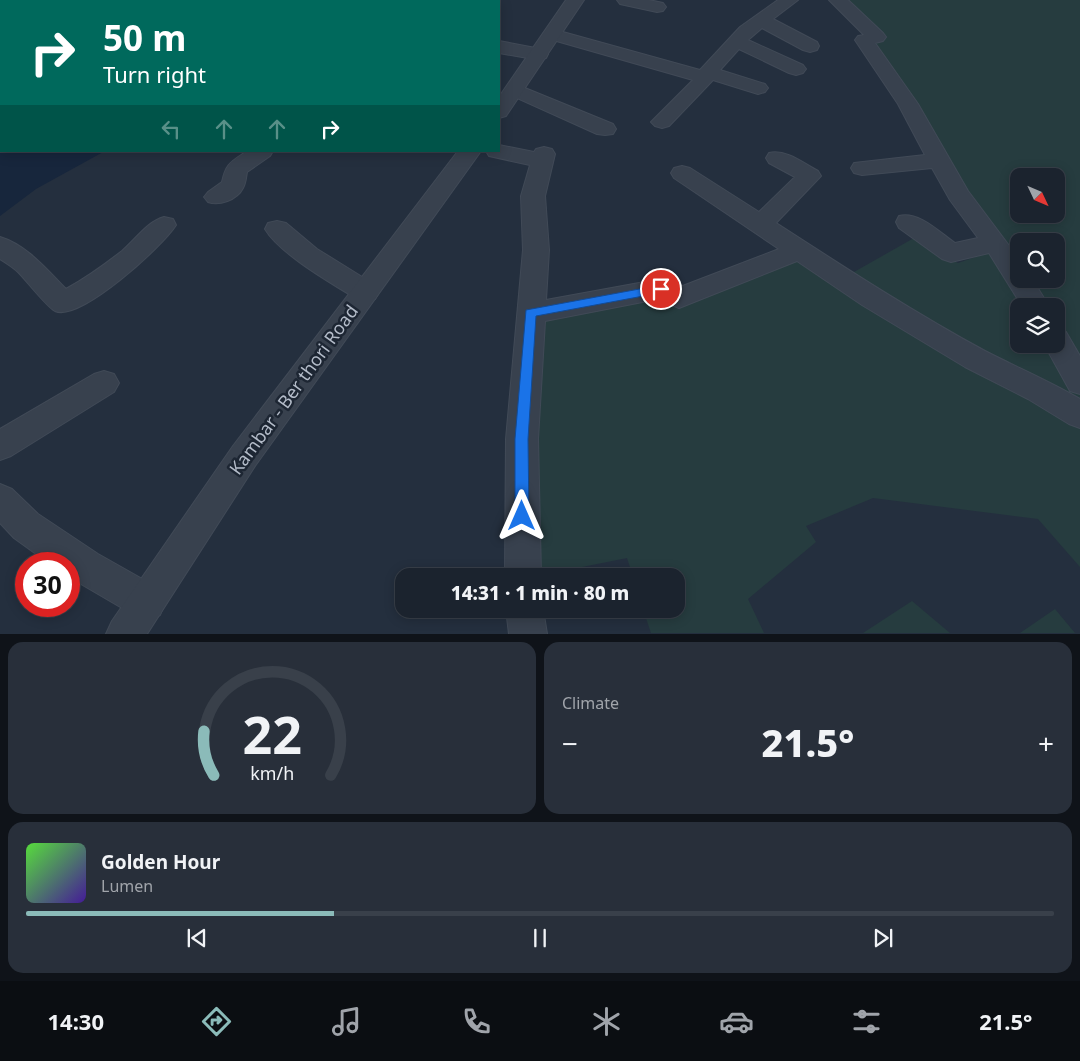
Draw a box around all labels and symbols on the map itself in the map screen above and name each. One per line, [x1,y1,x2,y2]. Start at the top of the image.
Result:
north arrow [1010,168,1065,222]
pin [640,268,682,310]
street label: Kambar - Ber thori Road [223,300,363,479]
position arrow [495,489,547,541]
speed limit sign: 30 [15,552,80,617]

